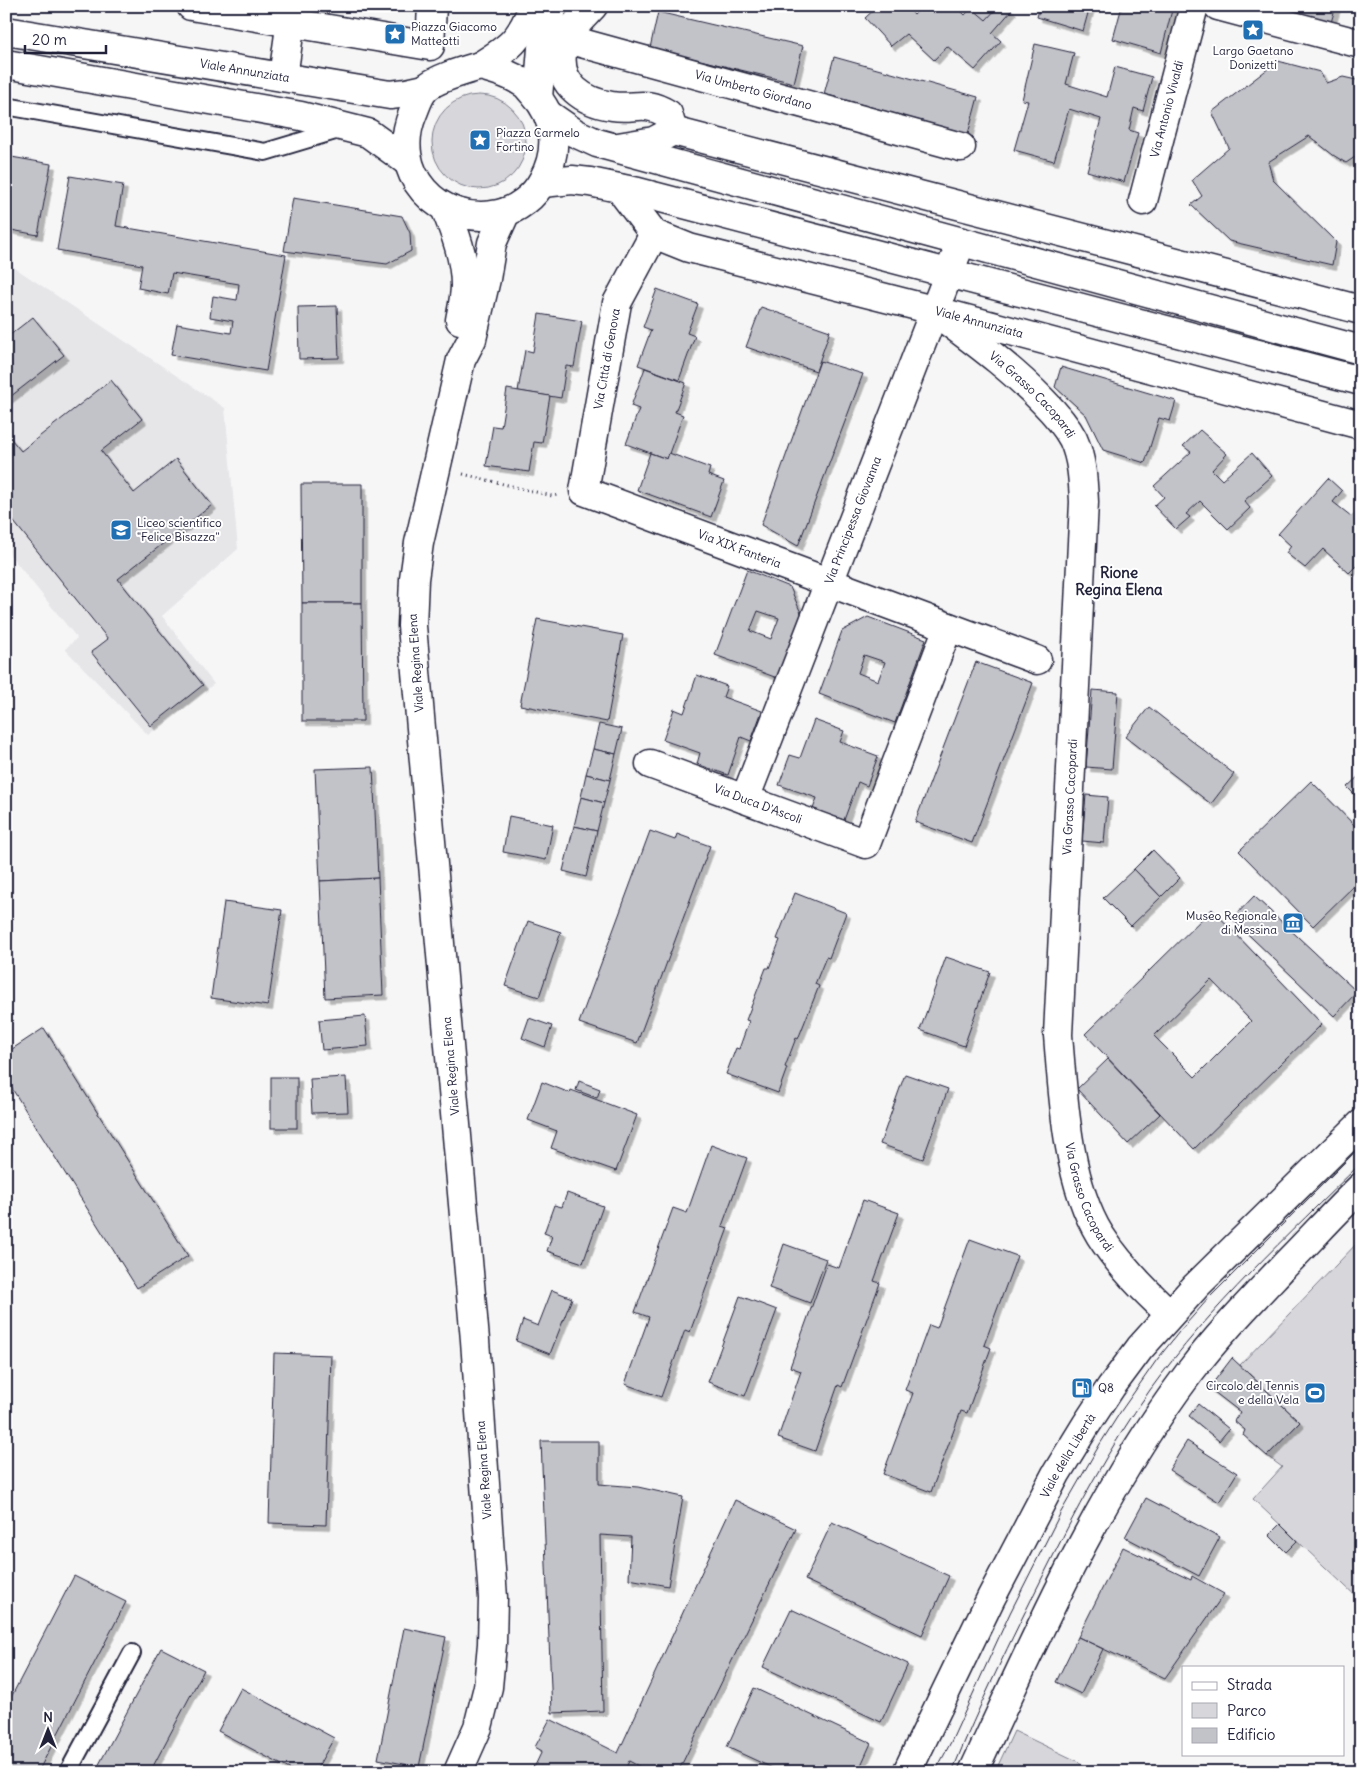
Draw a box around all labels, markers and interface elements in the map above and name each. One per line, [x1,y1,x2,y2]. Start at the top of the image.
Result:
place icon: Largo Gaetano Donizetti [1241,18,1265,42]
place label: Piazza Giacomo Matteotti [411,19,497,48]
scale bar [25,22,106,54]
place icon: Piazza Giacomo Matteotti [383,22,407,46]
text: 20 m [32,30,67,49]
place label: Largo Gaetano Donizetti [1213,43,1294,72]
street label: Viale Annunziata [199,55,291,85]
street label: Via Antonio Vivaldi [1147,59,1186,159]
street label: Via Umberto Giordano [693,66,814,113]
place label: Piazza Carmelo Fortino [496,125,580,154]
place icon: Piazza Carmelo Fortino [468,128,492,152]
street label: Viale Annunziata [933,303,1025,341]
street label: Via Città di Genova [590,307,623,411]
street label: Via Grasso Cacopardi [986,348,1079,440]
street label: Via Principessa Giovanna [821,454,884,586]
place label: Liceo scientifico "Felice Bisazza" [137,515,222,544]
school or university icon: Liceo scientifico "Felice Bisazza" [109,518,133,542]
street label: Via XIX Fanteria [696,526,783,571]
district label: Rione Regina Elena [1075,563,1163,600]
street label: Viale Regina Elena [405,613,426,713]
street label: Via Grasso Cacopardi [1059,739,1080,855]
street label: Via Duca D'Ascoli [712,780,804,827]
place label: Museo Regionale di Messina [1186,908,1277,937]
museum icon: Museo Regionale di Messina [1281,911,1305,935]
street label: Viale Regina Elena [439,1016,462,1116]
street label: Via Grasso Cacopardi [1062,1141,1117,1254]
fuel station icon: Q8 [1070,1376,1094,1400]
place label: Circolo del Tennis e della Vela [1206,1378,1299,1407]
place label: Q8 [1098,1380,1114,1395]
sports icon: Circolo del Tennis e della Vela [1303,1381,1327,1405]
street label: Viale della Libertà [1037,1410,1099,1500]
street label: Viale Regina Elena [473,1420,494,1520]
legend [1182,1666,1344,1756]
text: Strada [1227,1675,1272,1694]
text: Parco [1227,1701,1266,1720]
north arrow [22,1706,72,1756]
text: N [43,1708,53,1726]
text: Edificio [1227,1725,1275,1744]

